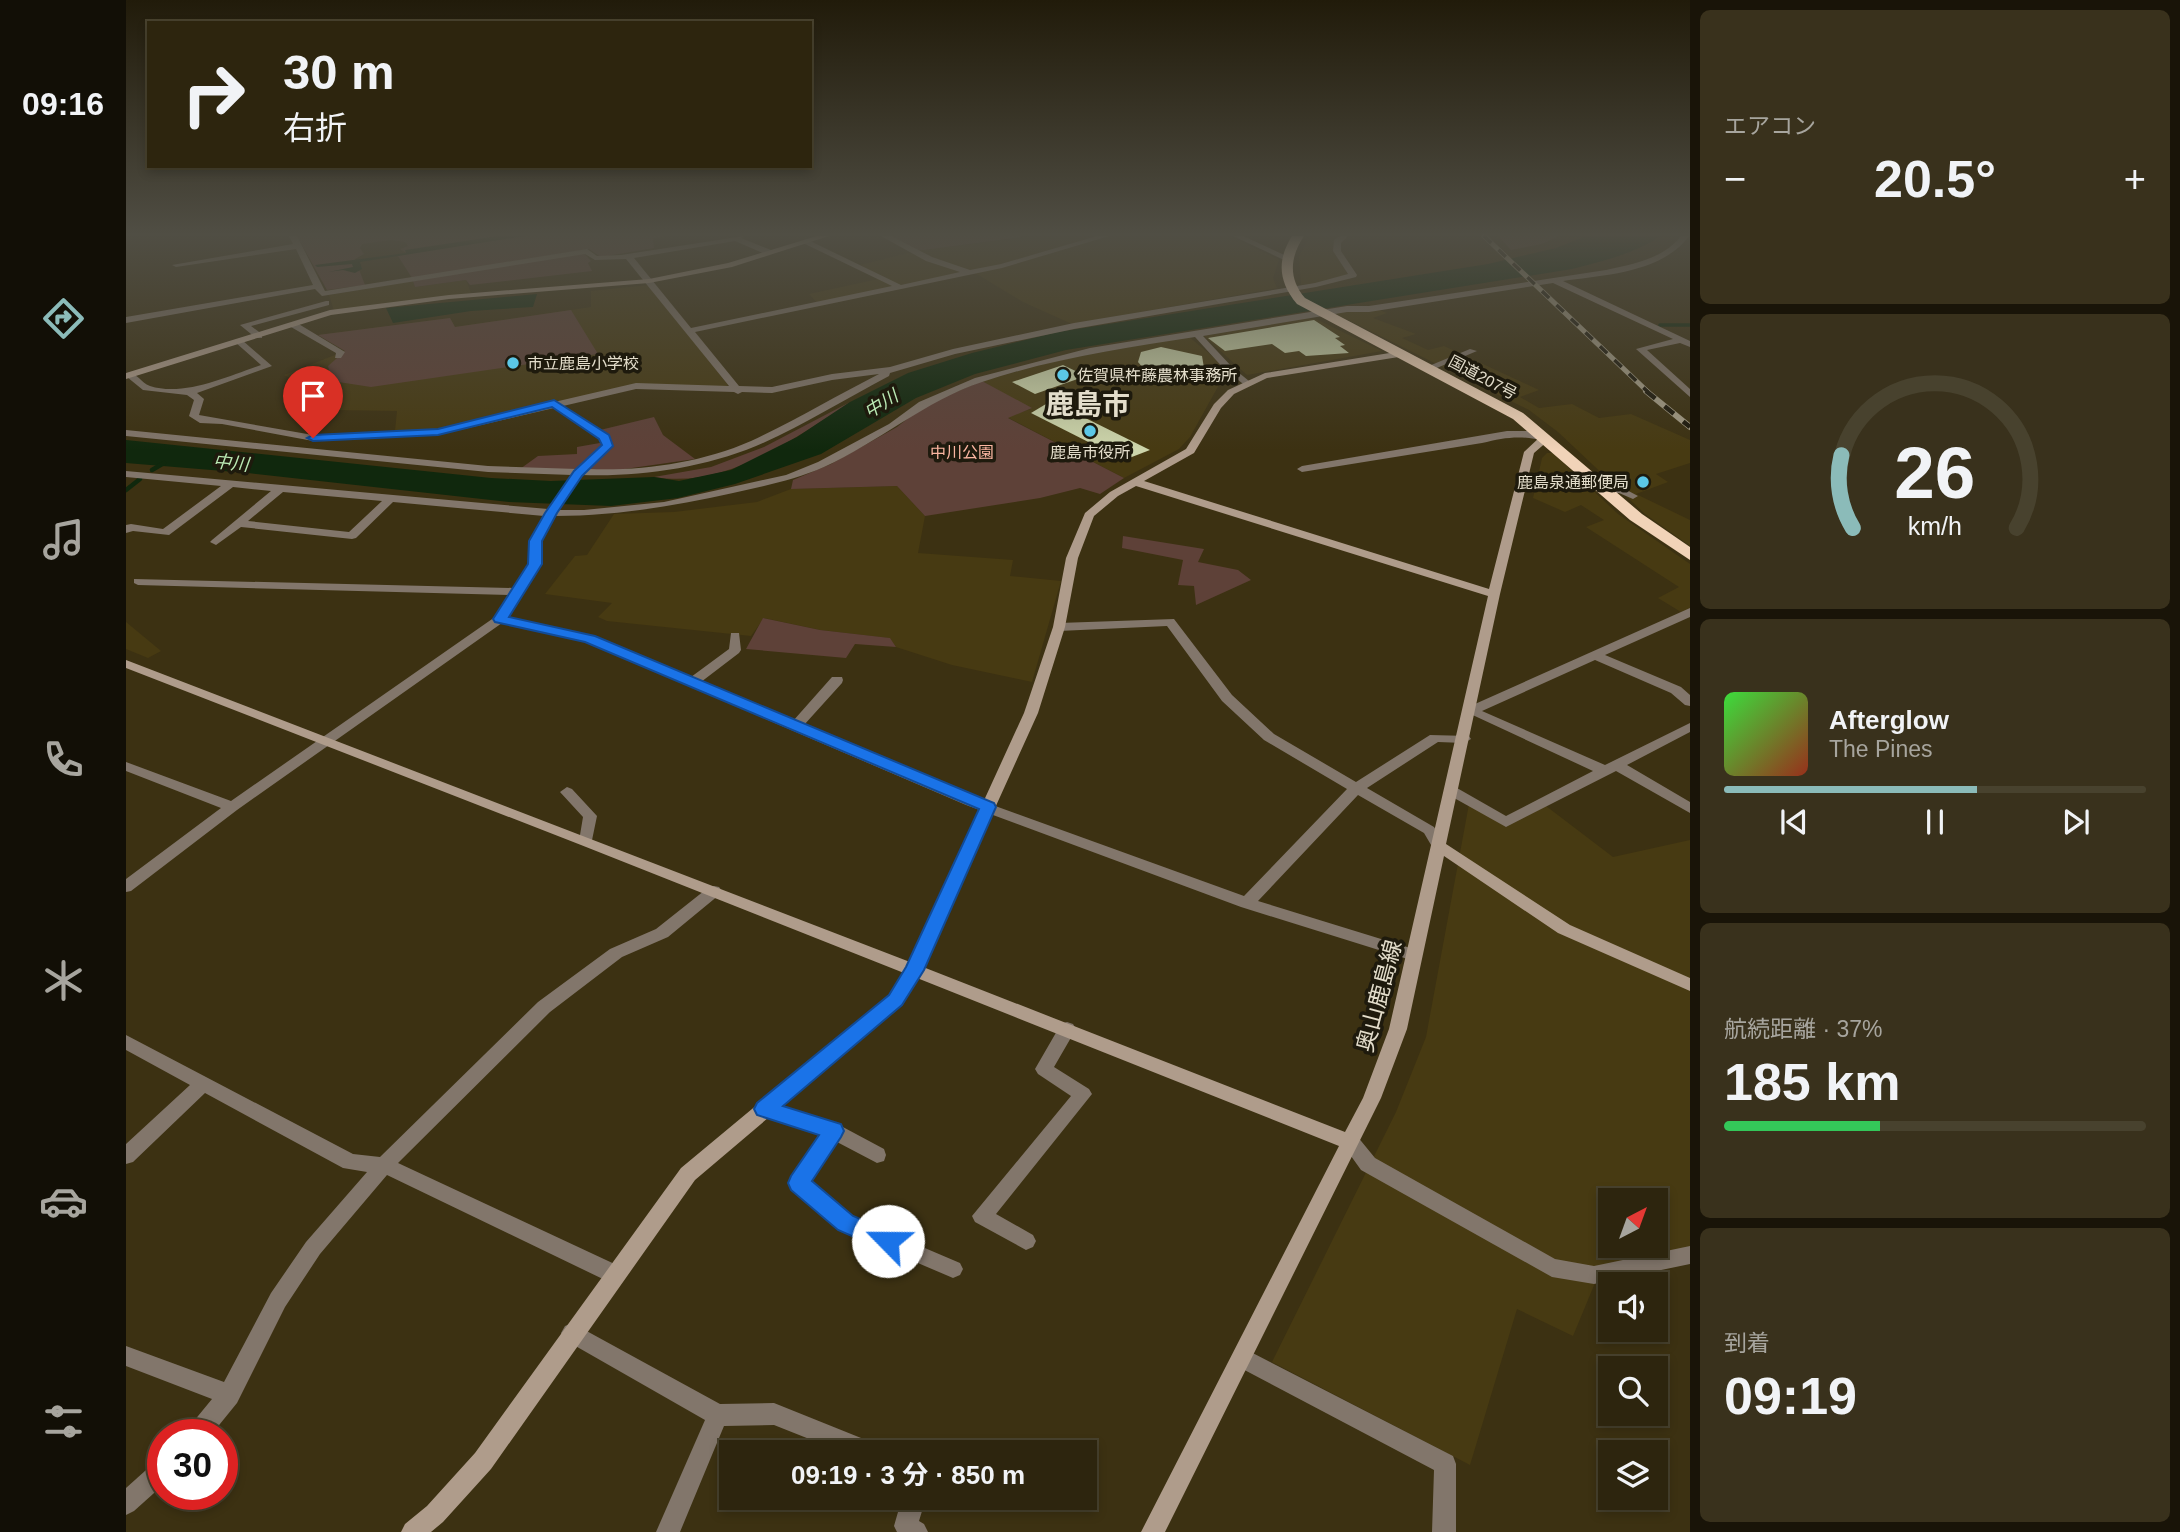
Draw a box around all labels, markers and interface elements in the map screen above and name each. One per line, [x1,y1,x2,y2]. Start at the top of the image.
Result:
text: 30 m [283,45,395,99]
icon: right [168,49,259,140]
text: 09:16 [22,86,104,122]
text: 右折 [283,110,347,146]
text: エアコン [1724,113,1816,139]
text: 20.5° [1874,150,1996,208]
text: − [1724,158,1746,200]
text: + [2124,158,2146,200]
icon: directions [39,294,88,343]
street label: 国道207号 [1446,352,1520,402]
marker: 市立鹿島小学校 [505,355,521,371]
place label: 市立鹿島小学校 [527,355,639,372]
pin [283,366,343,438]
marker: 佐賀県杵藤農林事務所 [1055,367,1071,383]
place label: 佐賀県杵藤農林事務所 [1077,367,1237,384]
icon: arrive [294,377,332,415]
water label: 中川 [860,385,903,422]
district label: 鹿島市 [1046,389,1130,420]
marker: 鹿島市役所 [1082,423,1098,439]
text: 26 [1895,432,1975,513]
park label: 中川公園 [930,444,994,461]
place label: 鹿島市役所 [1050,444,1130,461]
water label: 中川 [212,451,252,475]
place label: 鹿島泉通郵便局 [1517,474,1629,491]
marker: 鹿島泉通郵便局 [1635,474,1651,490]
text: km/h [1908,511,1962,539]
icon: music [39,515,88,564]
text: Afterglow [1829,705,1949,735]
icon: phone [39,735,88,784]
text: The Pines [1829,736,1933,762]
icon: previous [1775,803,1813,841]
icon: pause [1916,803,1954,841]
icon: next [2057,803,2095,841]
street label: 奥山鹿島線 [1352,937,1406,1055]
icon: climate [39,956,88,1005]
text: 航続距離 · 37% [1724,1016,1882,1042]
text: 185 km [1724,1053,1900,1111]
icon: car [39,1177,88,1226]
north arrow [1598,1188,1668,1258]
map controls [1598,1188,1668,1510]
position arrow [851,1204,925,1278]
button: sound [1598,1272,1668,1342]
text: 到着 [1724,1330,1770,1356]
button: search [1598,1356,1668,1426]
text: 09:19 [1724,1367,1857,1425]
icon: filters [39,1397,88,1446]
speed limit sign: 30 [147,1419,238,1510]
button: layers [1598,1440,1668,1510]
text: 09:19 · 3 分 · 850 m [791,1460,1025,1490]

